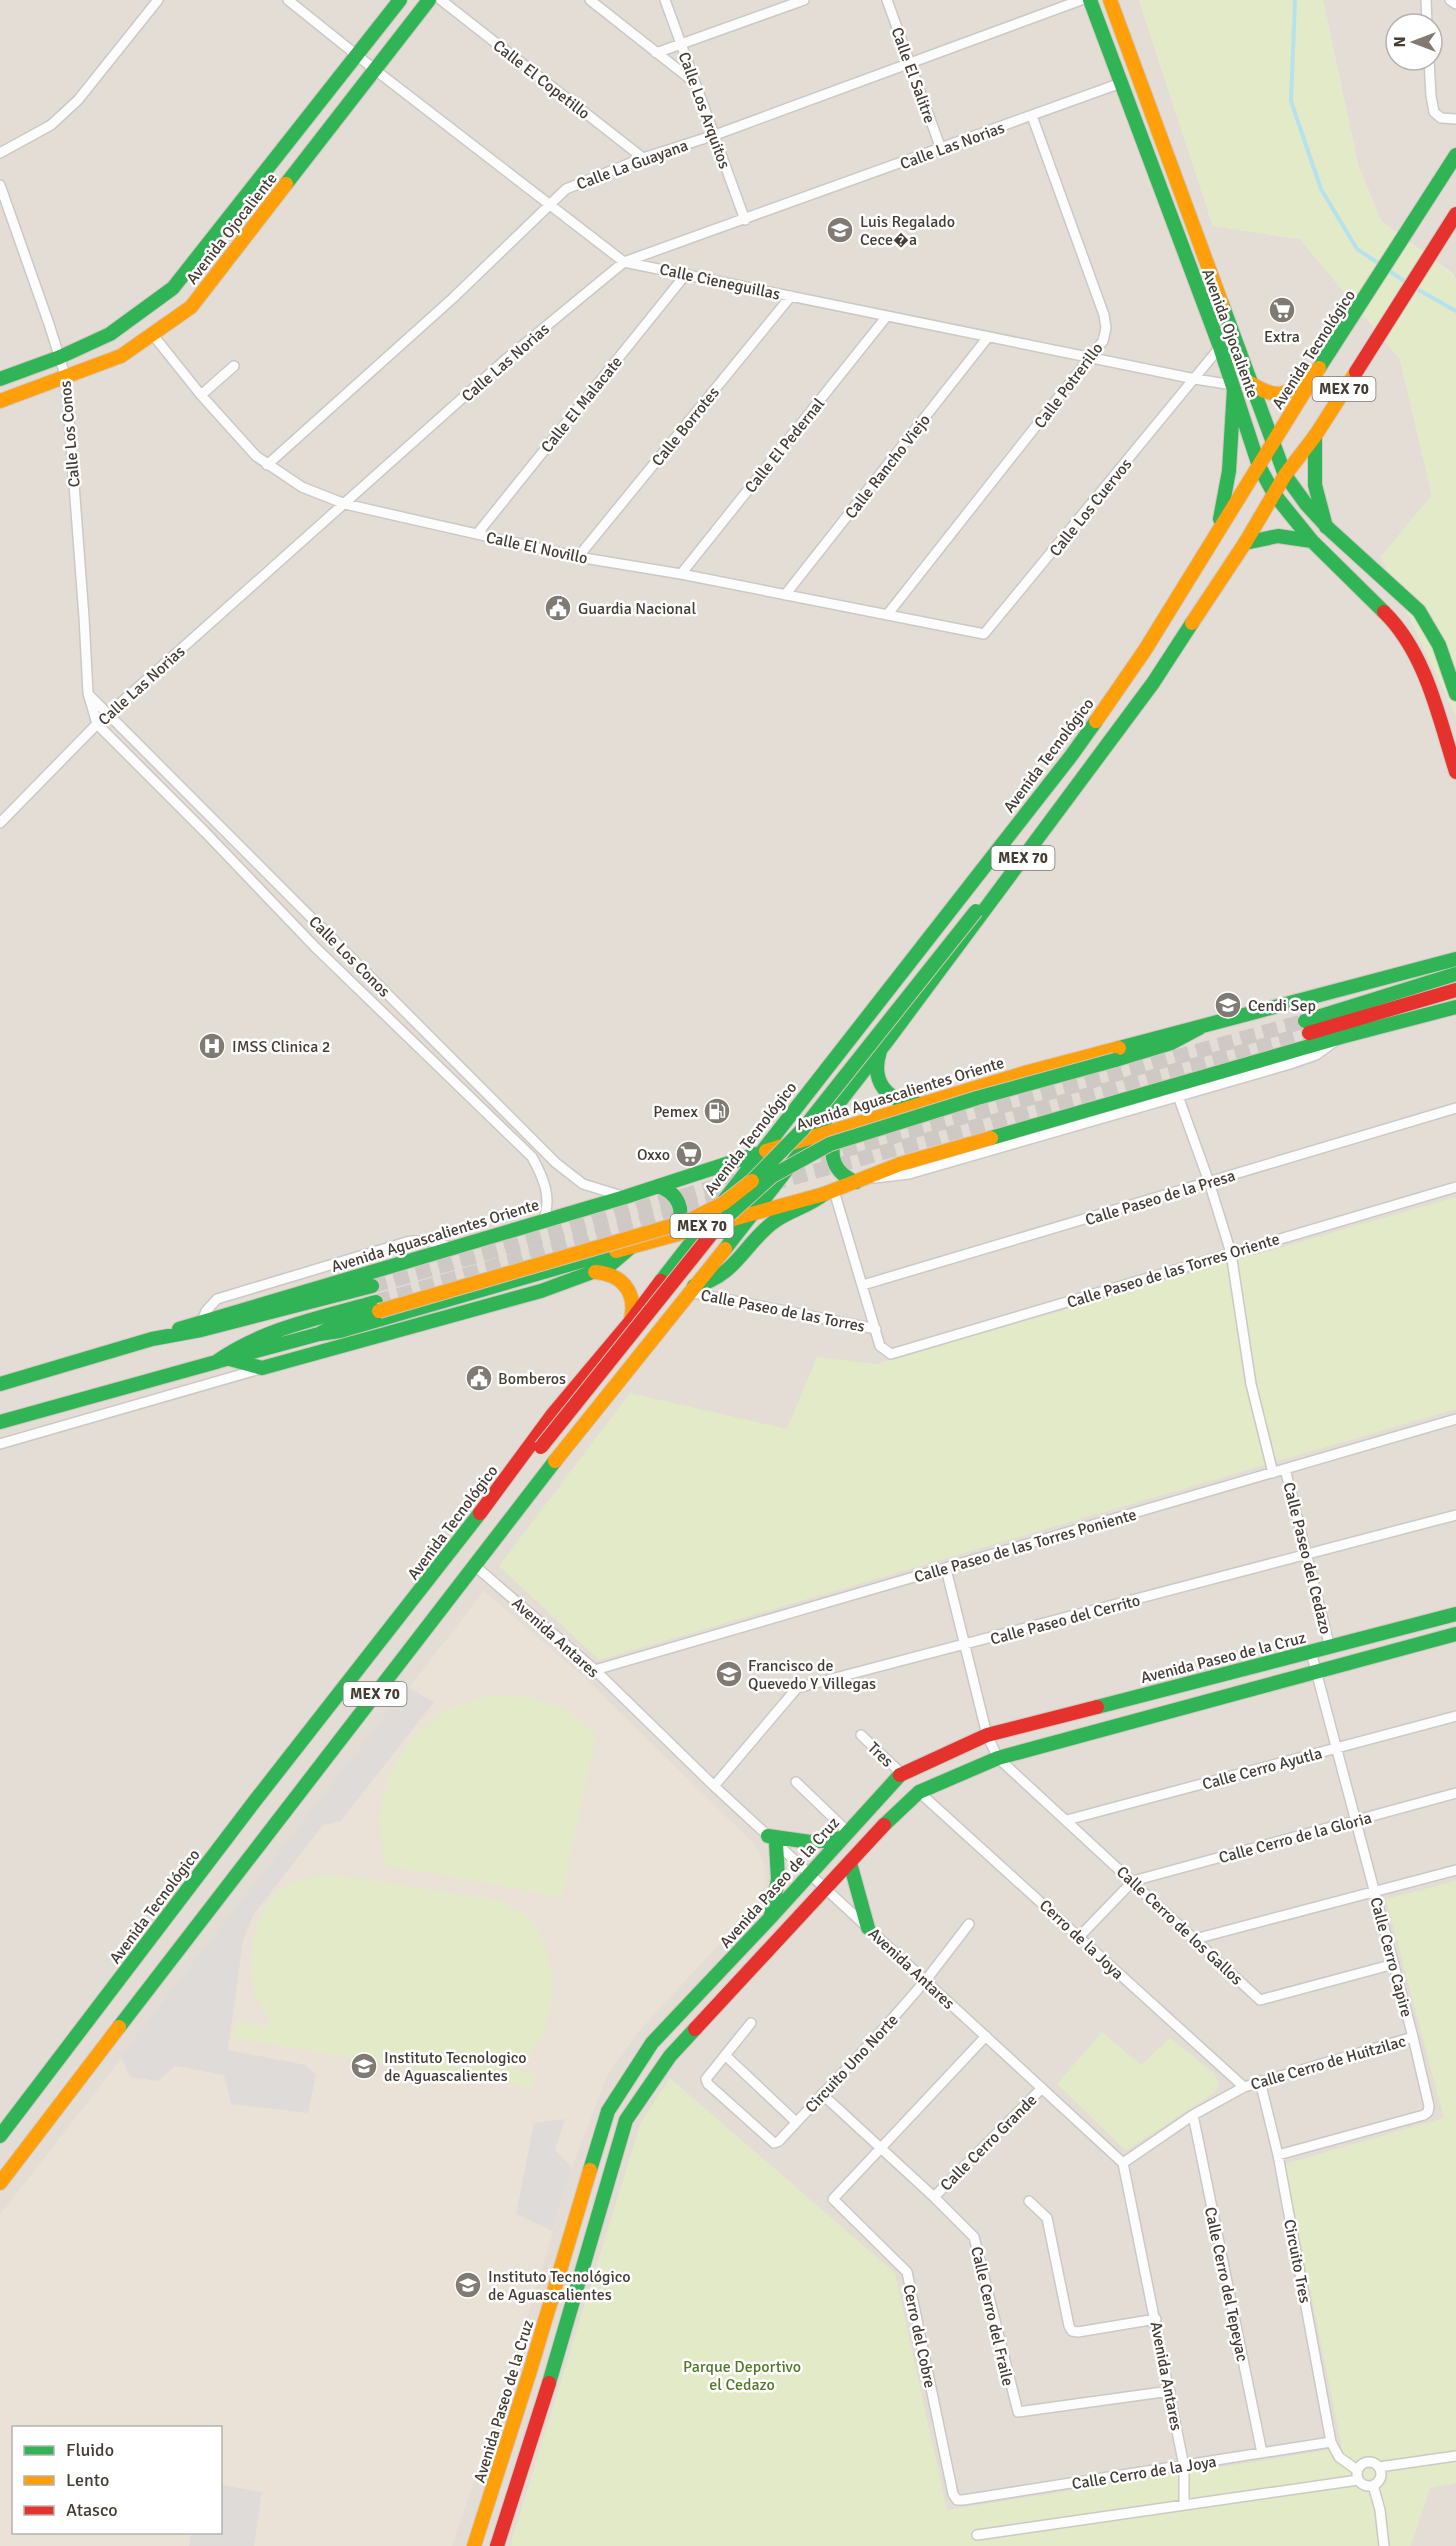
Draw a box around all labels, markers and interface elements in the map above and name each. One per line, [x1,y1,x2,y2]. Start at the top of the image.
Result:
north arrow [1384,12,1444,72]
street label: Calle El Salitre [886,25,940,126]
street label: Calle El Copetillo [489,36,594,124]
text: N [1390,36,1410,48]
street label: Calle Los Arquitos [674,49,734,171]
street label: Calle Las Norias [897,118,1007,174]
street label: Calle La Guayana [574,135,691,194]
street label: Avenida Ojocaliente [182,169,282,288]
place label: Luis Regalado Cece�a [860,212,955,250]
school or university icon: Luis Regalado Cece�a [825,215,855,245]
street label: Calle Cieneguillas [658,259,782,305]
street label: Avenida Ojocaliente [1197,266,1263,401]
street label: Avenida Tecnológico [1268,286,1360,413]
supermarket icon: Extra [1267,295,1297,325]
street label: Calle Las Norias [458,319,554,406]
place label: Extra [1264,327,1300,347]
street label: Calle Potrerillo [1030,339,1108,432]
street label: Calle El Malacate [537,352,627,457]
road number: MEX 70 [1312,377,1376,401]
street label: Calle Los Conos [55,380,85,488]
street label: Calle Borrotes [648,383,724,470]
street label: Calle El Pedernal [740,394,829,497]
street label: Calle Rancho Viejo [841,410,935,523]
street label: Calle Los Cuervos [1045,455,1136,561]
street label: Calle El Novillo [484,527,589,569]
public building icon: Guardia Nacional [543,593,573,623]
place label: Guardia Nacional [578,599,696,619]
street label: Calle Las Norias [94,642,189,730]
street label: Avenida Tecnológico [999,694,1098,817]
road number: MEX 70 [992,846,1054,870]
street label: Calle Los Conos [304,912,394,1002]
school or university icon: Cendi Sep [1213,990,1243,1020]
place label: Cendi Sep [1248,996,1316,1016]
hospital icon: IMSS Clinica 2 [197,1031,227,1061]
place label: IMSS Clinica 2 [232,1037,330,1057]
street label: Avenida Aguascalientes Oriente [794,1053,1007,1135]
street label: Avenida Tecnológico [700,1078,801,1199]
fuel station icon: Pemex [702,1096,732,1126]
place label: Pemex [653,1102,699,1122]
supermarket icon: Oxxo [674,1139,704,1169]
place label: Oxxo [637,1145,670,1165]
street label: Calle Paseo de la Presa [1083,1166,1238,1230]
street label: Avenida Aguascalientes Oriente [329,1195,542,1277]
road number: MEX 70 [670,1214,734,1238]
street label: Calle Paseo de las Torres Oriente [1065,1229,1282,1313]
street label: Calle Paseo de las Torres [699,1285,867,1337]
public building icon: Bomberos [464,1363,494,1393]
place label: Bomberos [498,1369,566,1389]
street label: Avenida Tecnológico [403,1461,502,1584]
street label: Calle Paseo del Cedazo [1278,1480,1336,1636]
street label: Calle Paseo de las Torres Poniente [912,1505,1139,1587]
street label: Calle Paseo del Cerrito [988,1590,1142,1650]
street label: Avenida Antares [508,1593,603,1682]
street label: Avenida Paseo de la Cruz [1139,1628,1308,1688]
place label: Francisco de Quevedo Y Villegas [748,1656,876,1694]
school or university icon: Francisco de Quevedo Y Villegas [714,1659,744,1689]
road number: MEX 70 [344,1682,406,1706]
street label: Tres [863,1738,897,1772]
street label: Calle Cerro Ayutla [1200,1743,1324,1795]
street label: Calle Cerro de la Gloria [1217,1808,1374,1868]
street label: Avenida Paseo de la Cruz [716,1813,844,1952]
street label: Avenida Tecnológico [105,1845,204,1968]
street label: Calle Cerro de los Gallos [1112,1862,1247,1989]
street label: Calle Cerro Capire [1365,1895,1417,2019]
street label: Cerro de la Joya [1035,1896,1128,1984]
street label: Avenida Antares [864,1924,959,2014]
street label: Circuito Uno Norte [801,2010,903,2117]
street label: Calle Cerro de Huitzilac [1248,2031,1408,2095]
place label: Instituto Tecnologico de Aguascalientes [384,2048,527,2086]
school or university icon: Instituto Tecnologico de Aguascalientes [349,2051,379,2081]
street label: Calle Cerro Grande [936,2090,1041,2195]
street label: Calle Cerro del Tepeyac [1200,2205,1252,2363]
street label: Circuito Tres [1279,2218,1315,2305]
street label: Calle Cerro del Fraile [966,2245,1018,2388]
place label: Instituto Tecnológico de Aguascalientes [488,2267,631,2305]
school or university icon: Instituto Tecnológico de Aguascalientes [453,2270,483,2300]
street label: Cerro del Cobre [898,2283,940,2390]
street label: Avenida Paseo de la Cruz [470,2317,538,2485]
street label: Avenida Antares [1146,2320,1186,2432]
park label: Parque Deportivo el Cedazo [683,2357,801,2395]
legend [12,2426,222,2534]
text: Fluido [66,2439,114,2461]
street label: Calle Cerro de la Joya [1070,2452,1218,2494]
text: Lento [66,2469,109,2491]
text: Atasco [66,2499,118,2521]

